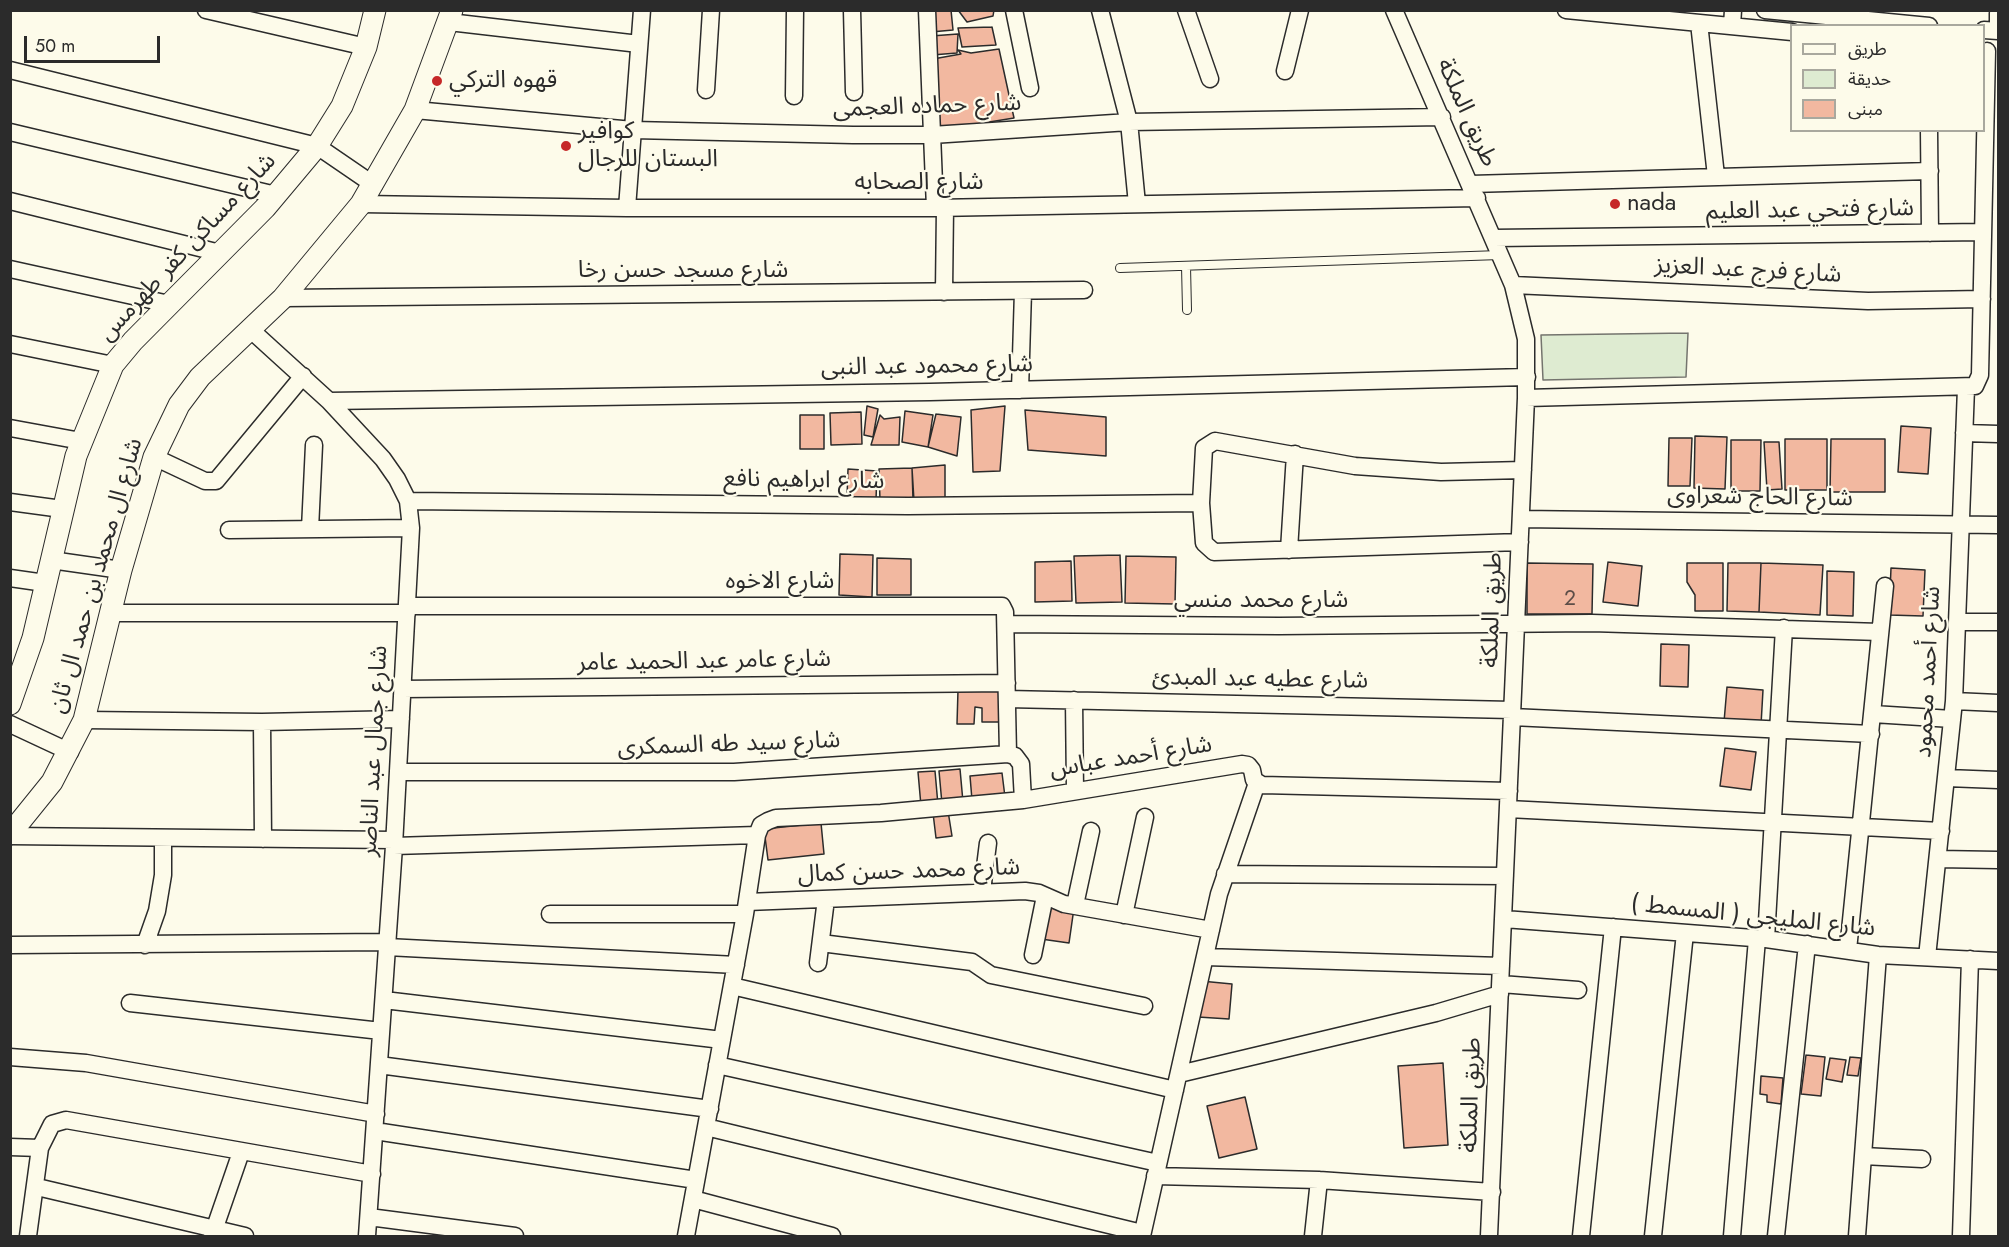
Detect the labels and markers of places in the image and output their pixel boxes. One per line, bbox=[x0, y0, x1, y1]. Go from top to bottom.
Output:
place label: قهوه التركي bbox=[449, 67, 557, 95]
marker: قهوه التركي bbox=[430, 74, 444, 88]
place label: كوافير البستان للرجال bbox=[578, 118, 718, 174]
marker: كوافير البستان للرجال bbox=[559, 139, 573, 153]
place label: nada bbox=[1627, 190, 1676, 218]
marker: nada bbox=[1608, 197, 1622, 211]

